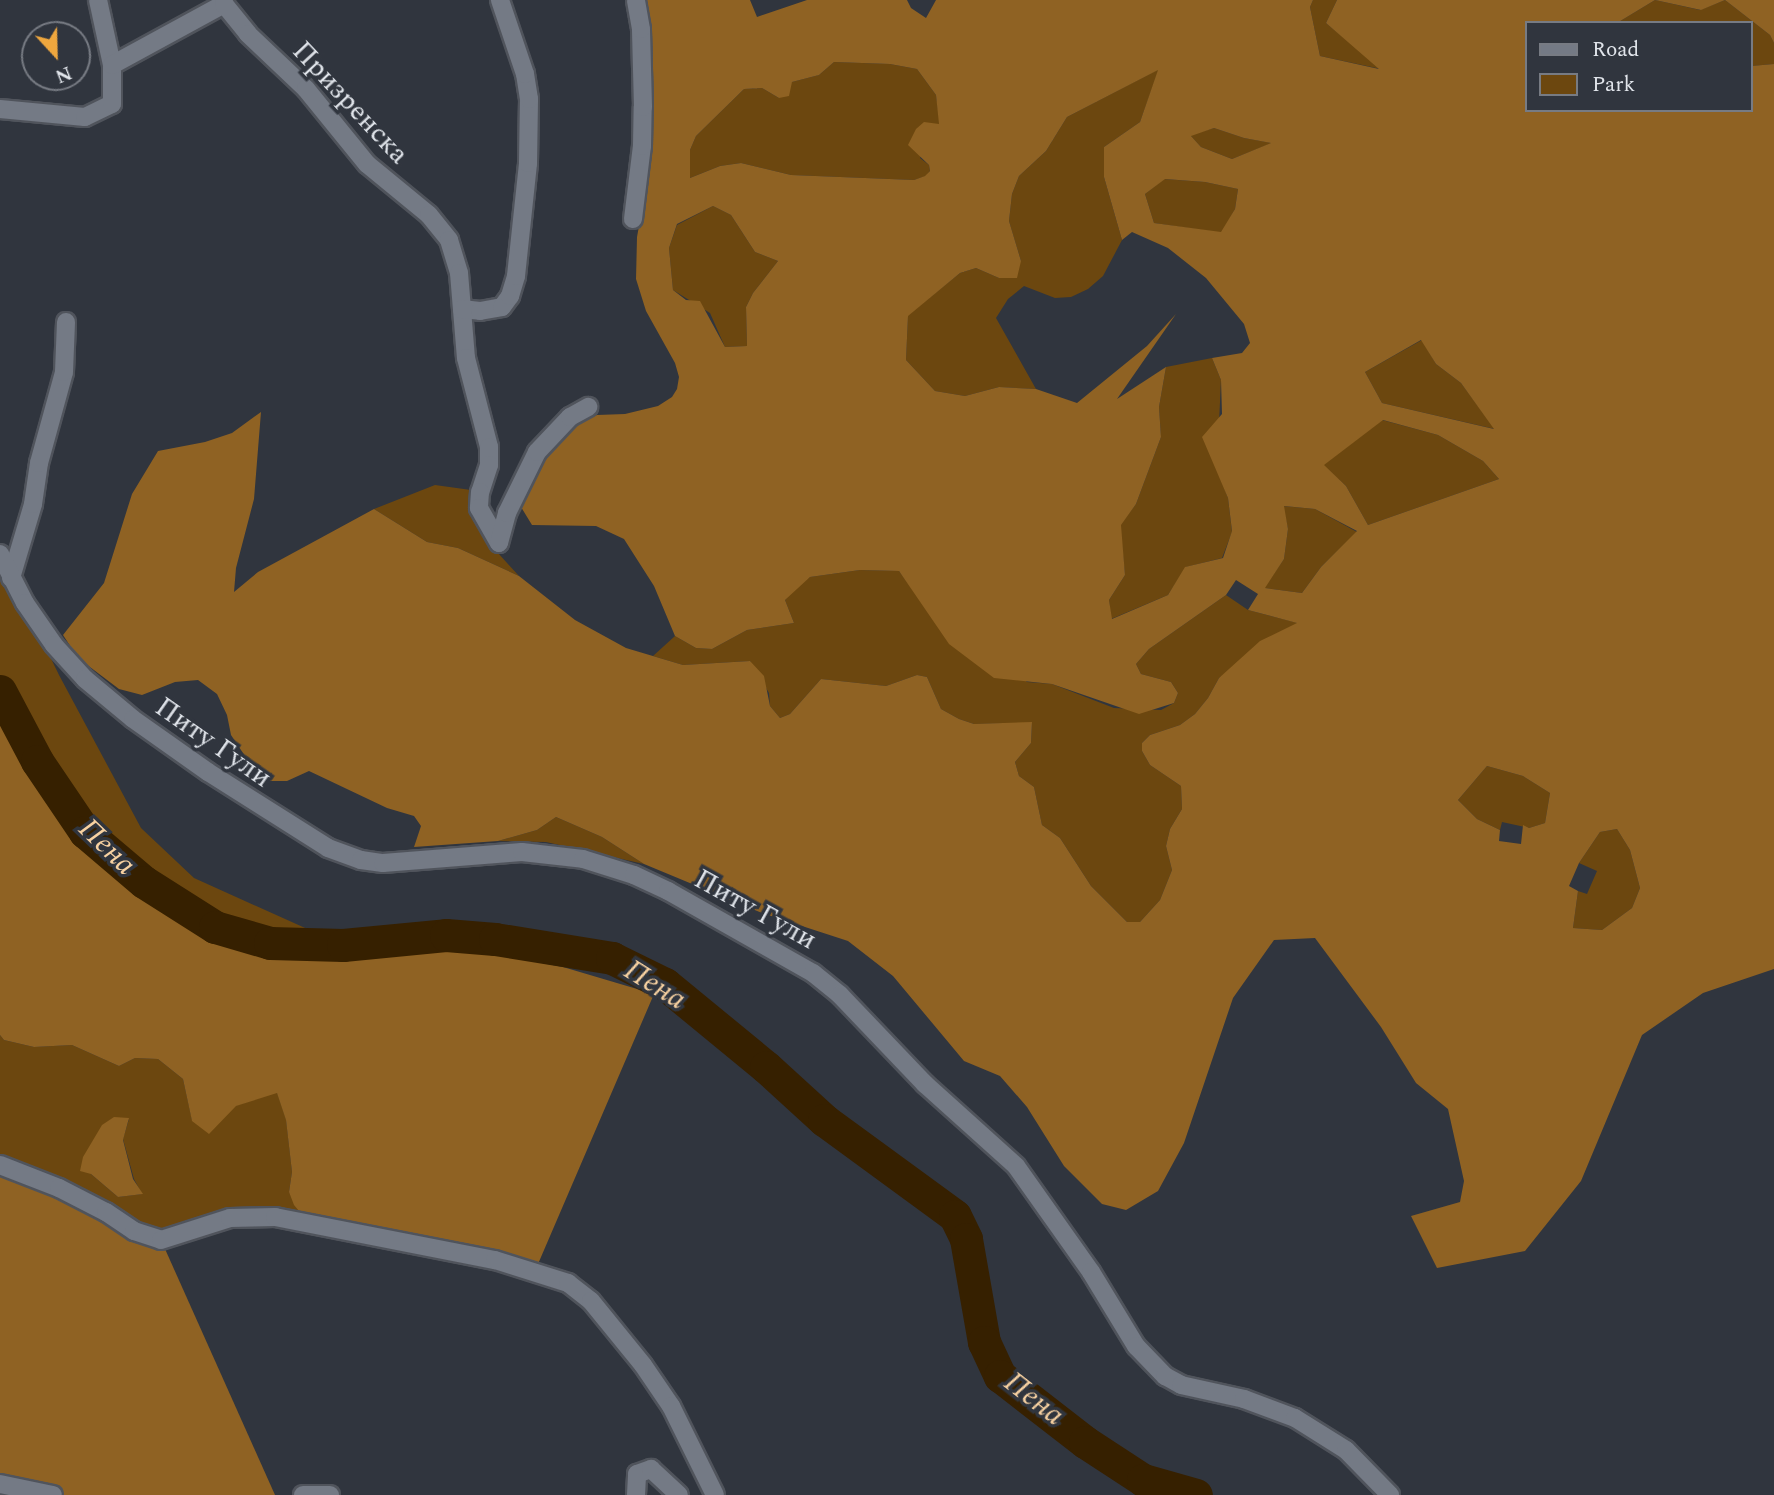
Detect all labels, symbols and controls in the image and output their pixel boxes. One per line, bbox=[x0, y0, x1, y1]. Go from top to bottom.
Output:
north arrow bbox=[21, 21, 91, 91]
legend bbox=[1526, 21, 1753, 112]
text: Road bbox=[1592, 34, 1639, 66]
street label: Призренска bbox=[285, 35, 415, 171]
text: N bbox=[51, 58, 76, 90]
text: Park bbox=[1592, 69, 1635, 101]
street label: Питу Гули bbox=[148, 691, 278, 795]
water label: Пена bbox=[71, 811, 143, 883]
street label: Питу Гули bbox=[688, 863, 822, 957]
water label: Пена bbox=[617, 952, 693, 1018]
water label: Пена bbox=[997, 1364, 1071, 1434]

